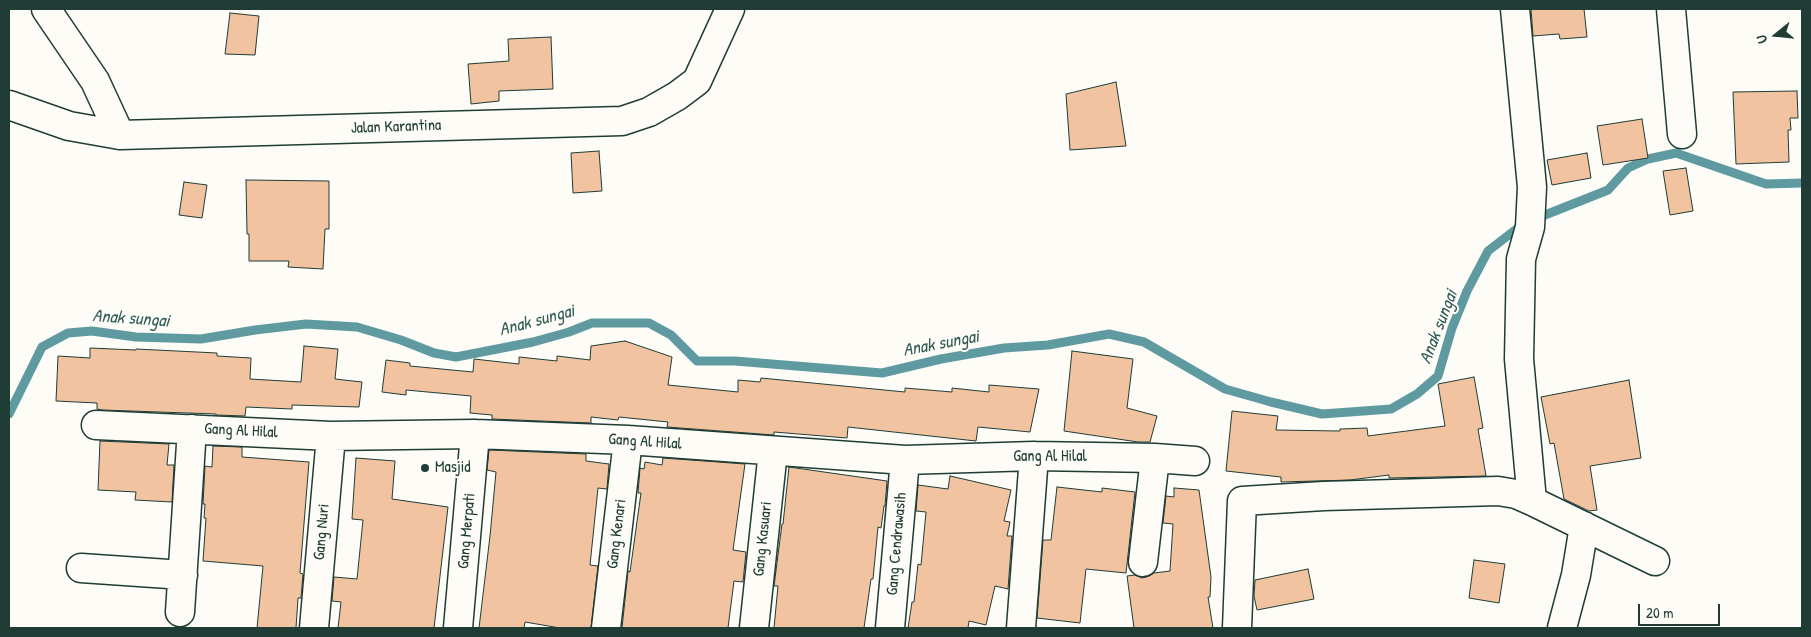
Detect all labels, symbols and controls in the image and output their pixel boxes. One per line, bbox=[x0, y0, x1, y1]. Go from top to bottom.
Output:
north arrow bbox=[1751, 10, 1801, 60]
text: U bbox=[1751, 33, 1771, 46]
street label: Jalan Karantina bbox=[350, 116, 442, 138]
water label: Anak sungai bbox=[1415, 287, 1463, 367]
water label: Anak sungai bbox=[497, 301, 577, 341]
water label: Anak sungai bbox=[92, 306, 170, 332]
water label: Anak sungai bbox=[901, 326, 981, 362]
street label: Gang Al Hilal bbox=[204, 419, 278, 443]
street label: Gang Al Hilal bbox=[608, 430, 682, 454]
street label: Gang Al Hilal bbox=[1013, 447, 1087, 467]
place label: Masjid bbox=[435, 458, 471, 478]
marker: Masjid bbox=[419, 462, 431, 474]
street label: Gang Merpati bbox=[454, 492, 480, 570]
street label: Gang Cendrawasih bbox=[883, 492, 911, 596]
street label: Gang Kenari bbox=[603, 498, 631, 570]
street label: Gang Kasuari bbox=[750, 501, 776, 577]
street label: Gang Nuri bbox=[310, 503, 334, 561]
scale bar bbox=[1641, 594, 1724, 626]
text: 20 m bbox=[1646, 602, 1673, 623]

